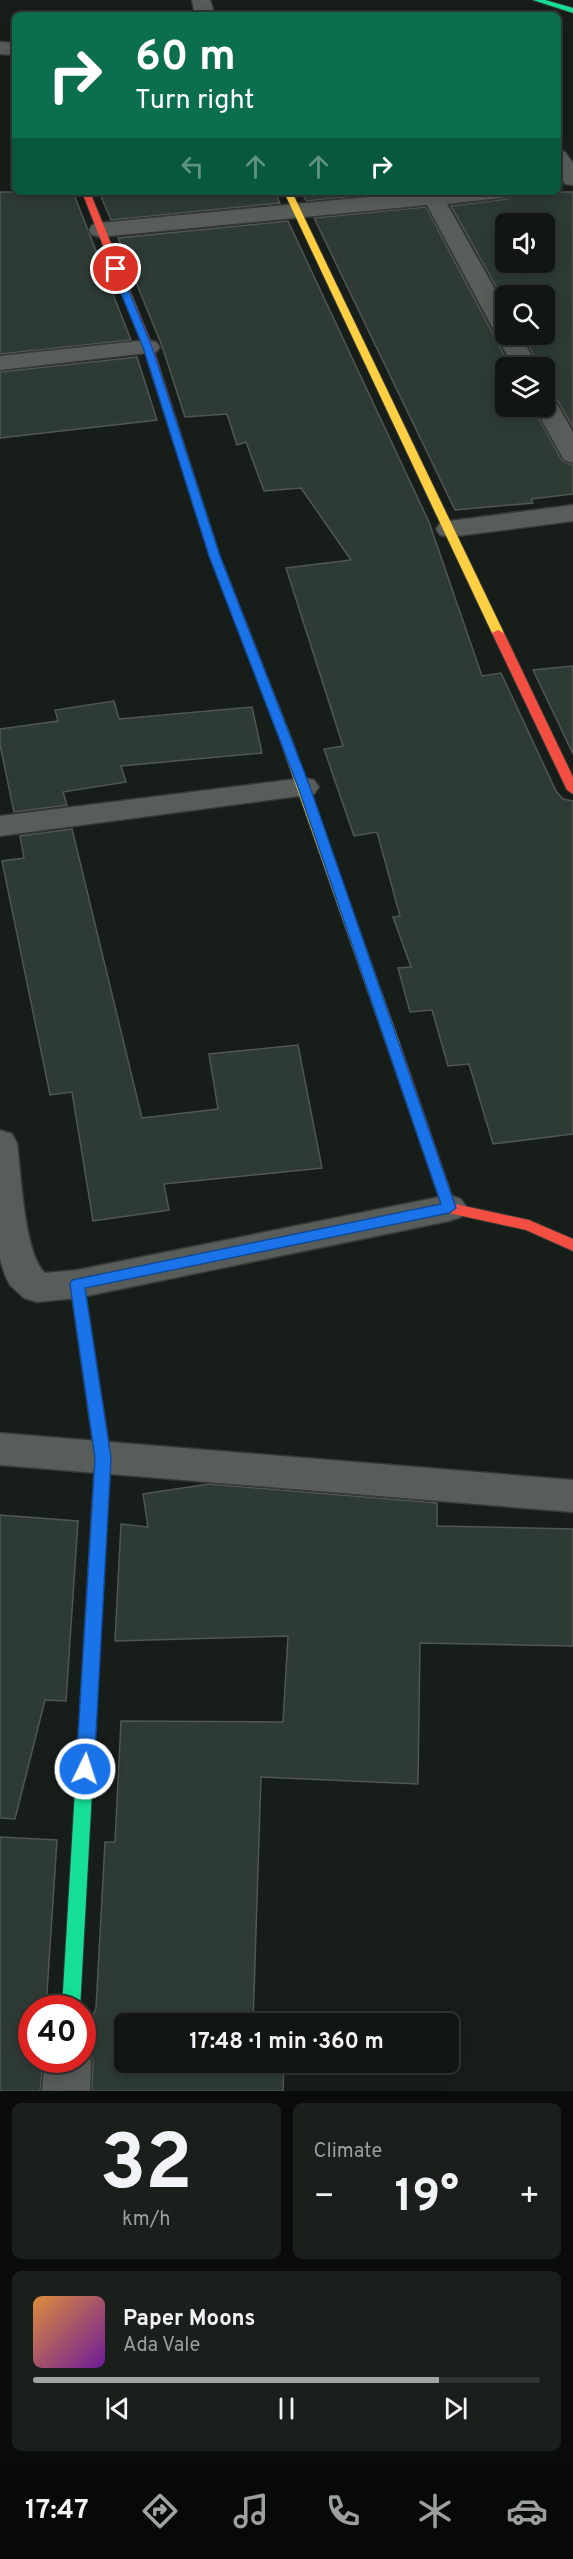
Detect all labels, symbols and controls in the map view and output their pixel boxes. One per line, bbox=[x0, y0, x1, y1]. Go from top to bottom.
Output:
text: 60 m bbox=[135, 32, 236, 85]
icon: right bbox=[36, 36, 114, 114]
text: Turn right bbox=[135, 84, 254, 118]
icon: left bbox=[176, 150, 209, 183]
icon: ahead bbox=[239, 150, 272, 183]
icon: ahead bbox=[302, 150, 335, 183]
icon: right bbox=[365, 150, 398, 183]
map controls bbox=[495, 213, 555, 417]
button: sound bbox=[495, 213, 555, 273]
pin bbox=[90, 243, 141, 294]
icon: arrive bbox=[99, 252, 132, 285]
button: search bbox=[495, 285, 555, 345]
button: layers bbox=[495, 357, 555, 417]
position arrow bbox=[53, 1737, 117, 1801]
speed limit sign: 40 bbox=[18, 1995, 96, 2073]
text: 17:48 · 1 min · 360 m bbox=[189, 2029, 384, 2056]
text: 32 bbox=[100, 2118, 193, 2217]
text: Climate bbox=[314, 2139, 382, 2165]
text: 19° bbox=[395, 2170, 459, 2227]
text: − bbox=[314, 2177, 335, 2219]
text: + bbox=[519, 2177, 540, 2219]
text: km/h bbox=[122, 2207, 171, 2233]
text: Paper Moons bbox=[123, 2306, 255, 2333]
text: Ada Vale bbox=[123, 2333, 200, 2359]
icon: previous bbox=[101, 2392, 134, 2425]
icon: pause bbox=[270, 2392, 303, 2425]
icon: next bbox=[439, 2392, 472, 2425]
icon: directions bbox=[139, 2490, 181, 2532]
icon: music bbox=[230, 2490, 272, 2532]
icon: phone bbox=[322, 2490, 364, 2532]
icon: climate bbox=[414, 2490, 456, 2532]
icon: car bbox=[506, 2490, 548, 2532]
text: 17:47 bbox=[25, 2494, 89, 2528]

